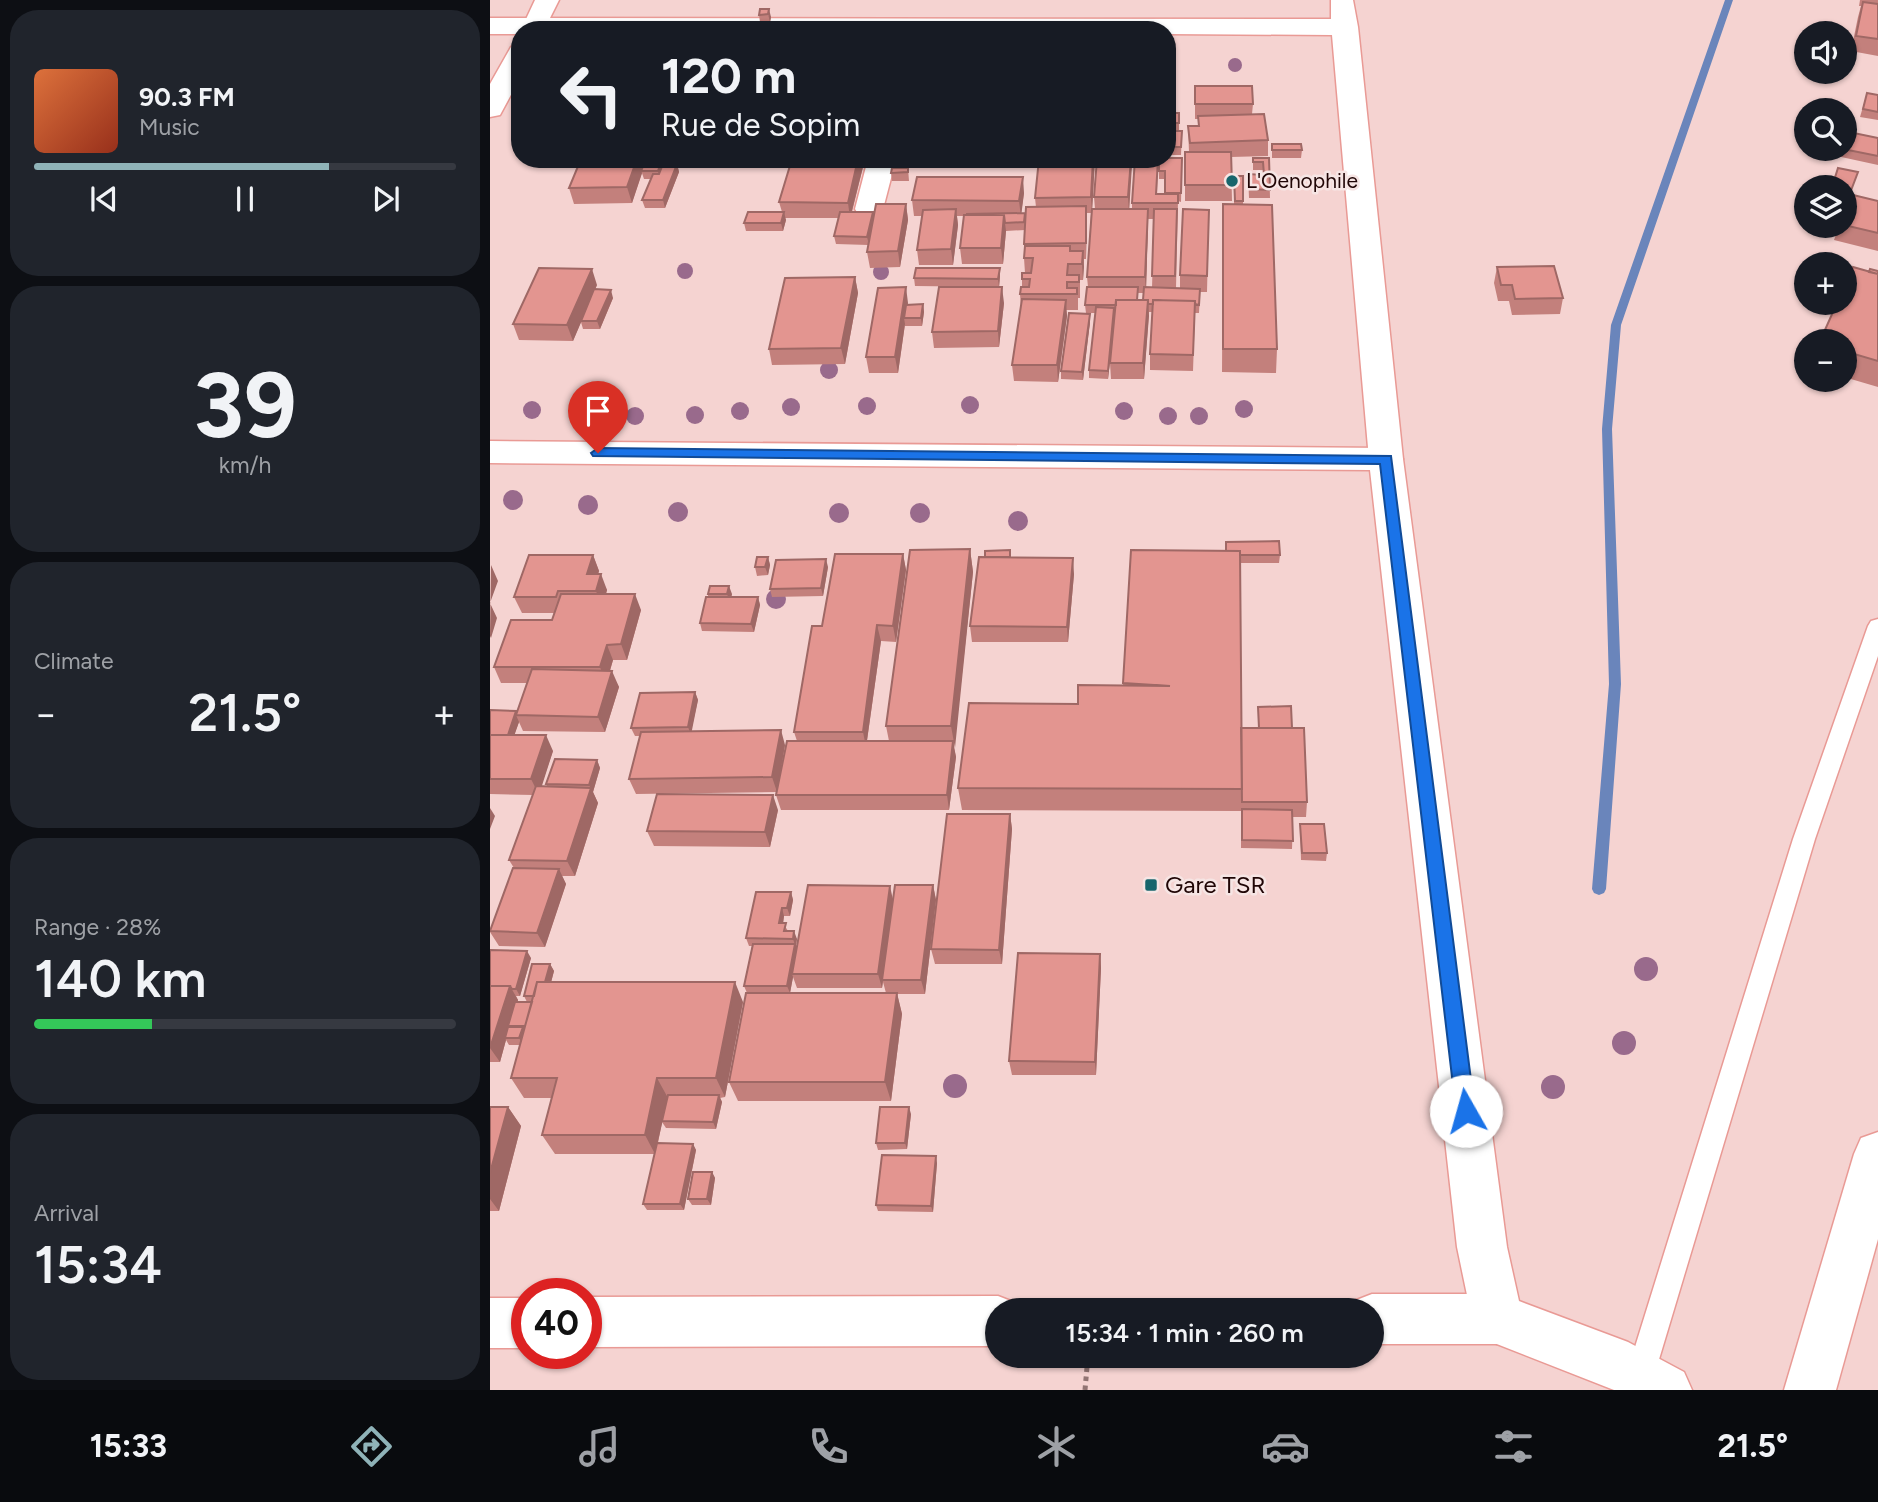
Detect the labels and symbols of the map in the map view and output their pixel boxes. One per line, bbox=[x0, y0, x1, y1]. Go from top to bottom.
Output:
place label: L'Oenophile bbox=[1246, 168, 1358, 193]
marker: L'Oenophile bbox=[1224, 173, 1240, 189]
pin bbox=[568, 381, 628, 453]
place label: Gare TSR bbox=[1165, 870, 1266, 899]
marker: Gare TSR bbox=[1143, 877, 1159, 893]
position arrow bbox=[1429, 1074, 1503, 1148]
speed limit sign: 40 bbox=[511, 1278, 602, 1369]

